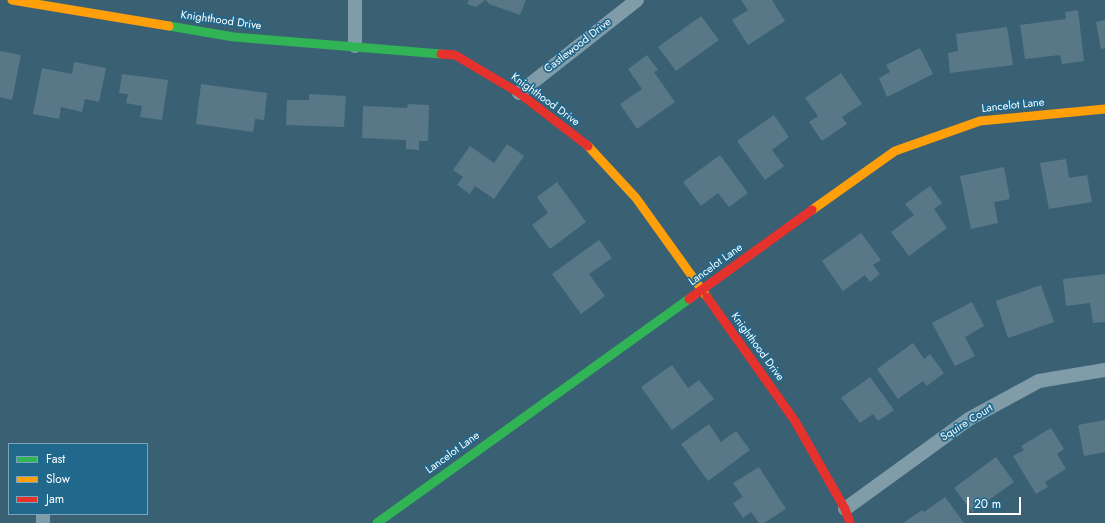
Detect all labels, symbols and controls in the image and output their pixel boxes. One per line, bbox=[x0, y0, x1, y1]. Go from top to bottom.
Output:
street label: Knighthood Drive bbox=[180, 9, 262, 33]
street label: Castlewood Drive bbox=[542, 16, 614, 76]
street label: Knighthood Drive bbox=[508, 71, 582, 129]
street label: Lancelot Lane bbox=[981, 96, 1045, 116]
street label: Lancelot Lane bbox=[687, 241, 745, 289]
street label: Knighthood Drive bbox=[728, 310, 786, 384]
street label: Squire Court bbox=[938, 402, 996, 444]
street label: Lancelot Lane bbox=[424, 429, 482, 477]
legend bbox=[8, 443, 148, 515]
text: Fast bbox=[46, 450, 65, 468]
text: Slow bbox=[46, 470, 70, 488]
scale bar bbox=[969, 489, 1023, 515]
text: Jam bbox=[46, 490, 64, 508]
text: 20 m bbox=[974, 495, 1001, 513]

